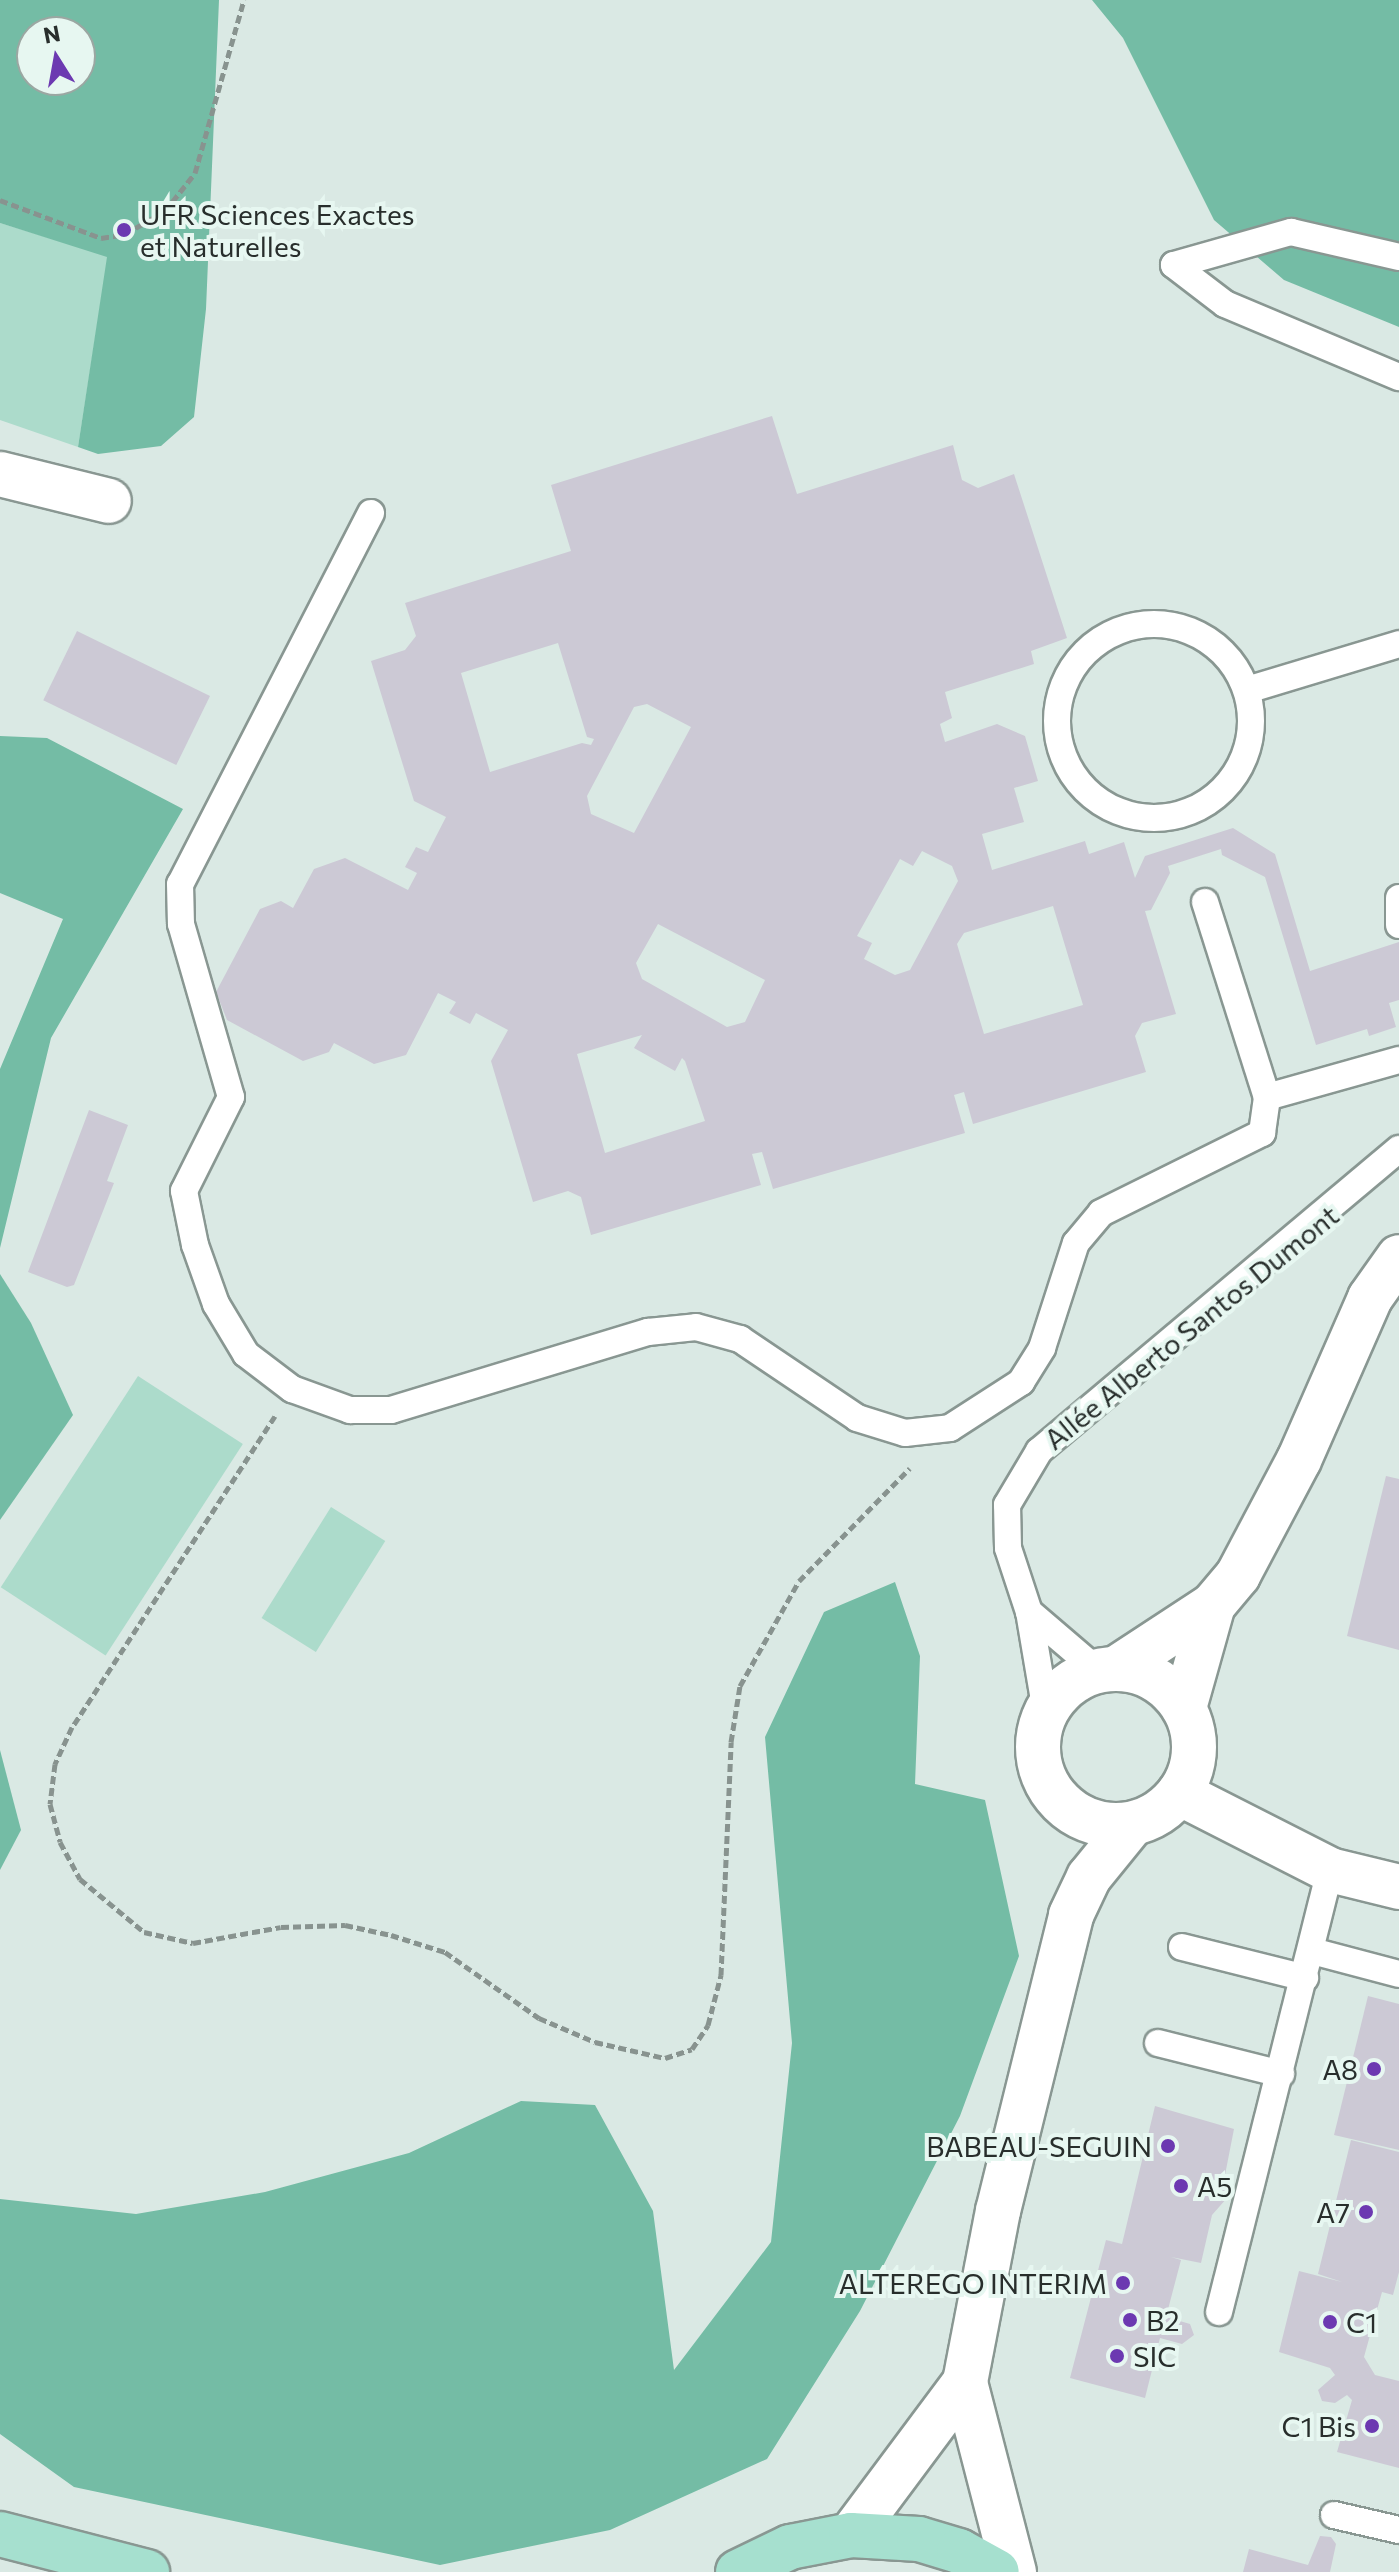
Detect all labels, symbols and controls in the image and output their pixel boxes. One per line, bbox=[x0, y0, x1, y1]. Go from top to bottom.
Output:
north arrow bbox=[16, 16, 96, 96]
text: N bbox=[41, 19, 62, 49]
place label: UFR Sciences Exactes et Naturelles bbox=[140, 197, 414, 263]
marker: UFR Sciences Exactes et Naturelles bbox=[115, 221, 133, 239]
street label: Allée Alberto Santos Dumont bbox=[1037, 1198, 1345, 1456]
place label: A8 bbox=[1322, 2052, 1358, 2086]
marker: A8 bbox=[1365, 2060, 1383, 2078]
place label: BABEAU-SEGUIN bbox=[926, 2129, 1152, 2163]
marker: BABEAU-SEGUIN bbox=[1159, 2137, 1177, 2155]
place label: A5 bbox=[1197, 2169, 1232, 2203]
marker: A5 bbox=[1172, 2177, 1190, 2195]
place label: A7 bbox=[1316, 2195, 1350, 2229]
marker: A7 bbox=[1357, 2203, 1375, 2221]
place label: ALTEREGO INTERIM bbox=[839, 2266, 1107, 2300]
marker: ALTEREGO INTERIM bbox=[1114, 2274, 1132, 2292]
place label: B2 bbox=[1146, 2303, 1180, 2337]
place label: C1 bbox=[1346, 2305, 1377, 2339]
marker: B2 bbox=[1121, 2311, 1139, 2329]
marker: C1 bbox=[1321, 2313, 1339, 2331]
place label: SIC bbox=[1133, 2339, 1176, 2373]
marker: SIC bbox=[1108, 2347, 1126, 2365]
place label: C1 Bis bbox=[1281, 2409, 1356, 2443]
marker: C1 Bis bbox=[1363, 2417, 1381, 2435]

